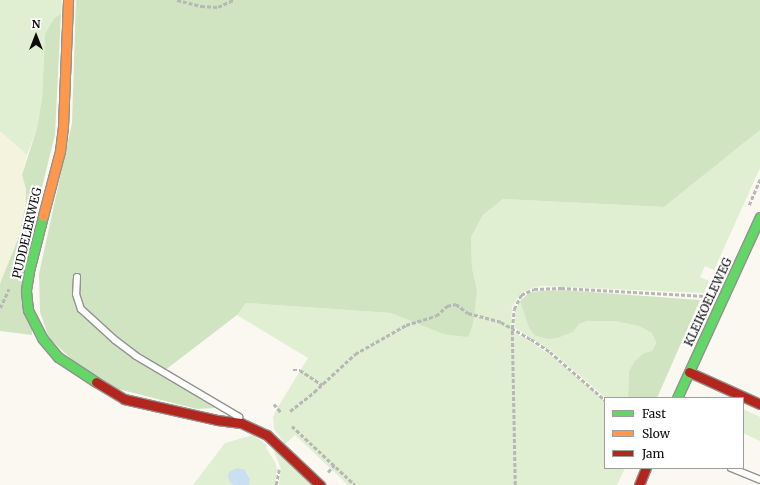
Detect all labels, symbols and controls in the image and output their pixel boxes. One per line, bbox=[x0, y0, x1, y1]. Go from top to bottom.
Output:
north arrow bbox=[16, 16, 56, 56]
text: N bbox=[32, 17, 40, 31]
street label: PUDDELERWEG bbox=[9, 186, 45, 280]
street label: KLEIKOELEWEG bbox=[681, 255, 735, 349]
legend bbox=[604, 397, 744, 469]
text: Fast bbox=[642, 406, 666, 421]
text: Slow bbox=[642, 426, 670, 441]
text: Jam bbox=[642, 446, 664, 461]

